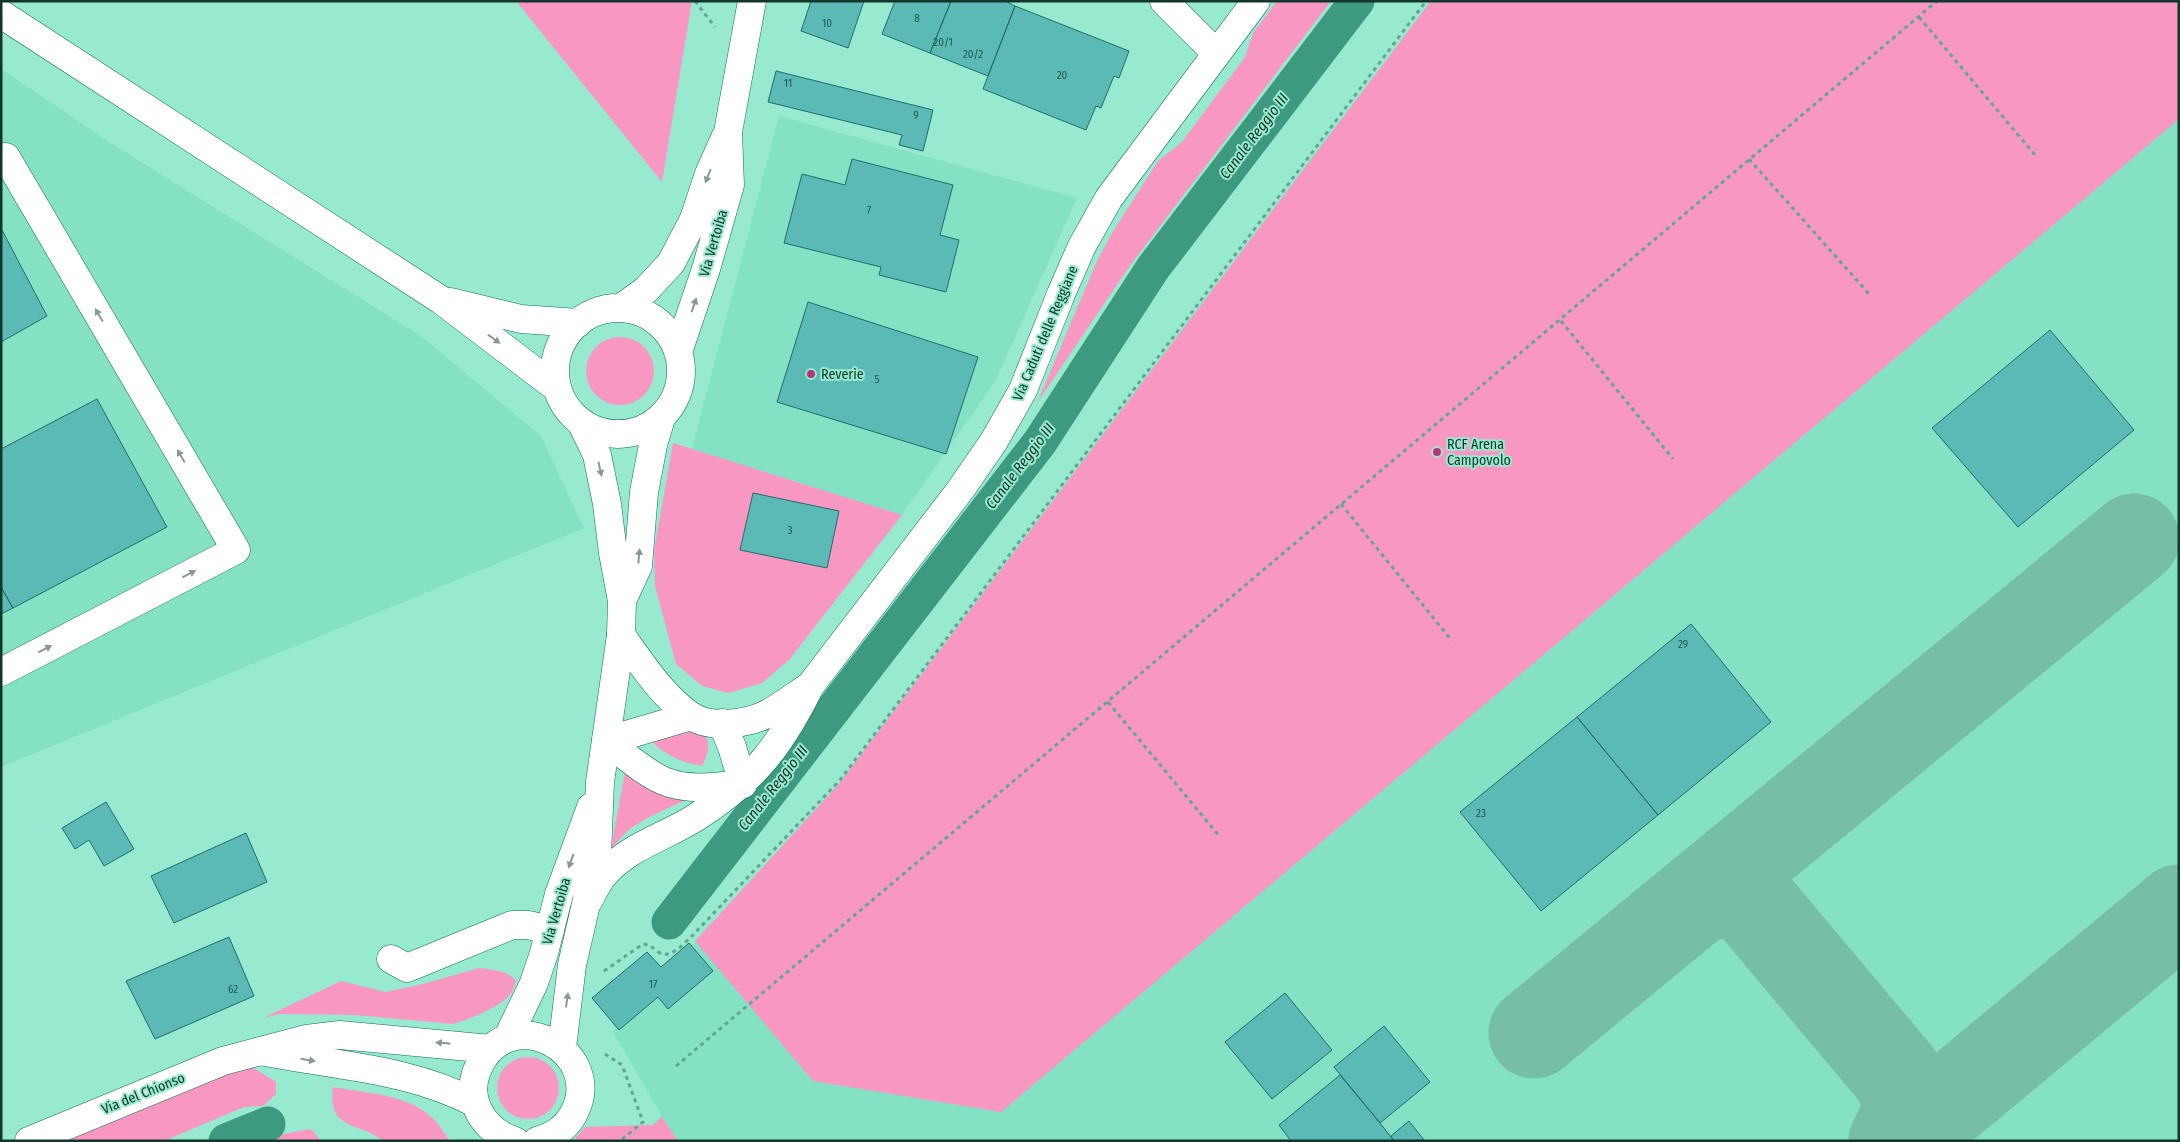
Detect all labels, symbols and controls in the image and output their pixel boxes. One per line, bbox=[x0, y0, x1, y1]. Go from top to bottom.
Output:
house number: 8 bbox=[914, 12, 920, 25]
house number: 10 bbox=[822, 17, 832, 30]
house number: 20/1 bbox=[933, 36, 953, 49]
house number: 20/2 bbox=[963, 48, 983, 61]
house number: 20 bbox=[1057, 69, 1068, 82]
house number: 11 bbox=[784, 77, 792, 90]
water label: Canale Reggio III bbox=[1216, 90, 1292, 182]
house number: 9 bbox=[913, 109, 919, 122]
one-way arrow bbox=[704, 169, 711, 184]
house number: 7 bbox=[867, 204, 872, 217]
street label: Via Vertoiba bbox=[696, 208, 731, 279]
street label: Via Caduti delle Reggiane bbox=[1009, 263, 1082, 403]
one-way arrow bbox=[691, 298, 698, 313]
one-way arrow bbox=[95, 308, 103, 323]
one-way arrow bbox=[488, 334, 501, 344]
place label: Reverie bbox=[821, 366, 864, 383]
marker: Reverie bbox=[805, 368, 817, 380]
house number: 5 bbox=[874, 373, 880, 386]
water label: Canale Reggio III bbox=[982, 420, 1058, 512]
place label: RCF Arena Campovolo bbox=[1447, 436, 1511, 469]
marker: RCF Arena Campovolo bbox=[1431, 446, 1443, 458]
one-way arrow bbox=[177, 449, 186, 462]
one-way arrow bbox=[596, 461, 604, 476]
house number: 3 bbox=[788, 524, 793, 537]
one-way arrow bbox=[635, 547, 643, 563]
one-way arrow bbox=[181, 570, 196, 578]
house number: 29 bbox=[1678, 638, 1688, 651]
one-way arrow bbox=[37, 645, 52, 653]
water label: Canale Reggio III bbox=[734, 742, 812, 834]
house number: 23 bbox=[1476, 807, 1486, 820]
one-way arrow bbox=[567, 854, 575, 869]
street label: Via Vertoiba bbox=[539, 876, 574, 947]
house number: 17 bbox=[649, 978, 658, 991]
house number: 62 bbox=[228, 983, 238, 996]
one-way arrow bbox=[564, 991, 572, 1007]
one-way arrow bbox=[435, 1039, 451, 1047]
one-way arrow bbox=[300, 1057, 316, 1065]
street label: Via del Chionso bbox=[99, 1069, 187, 1118]

